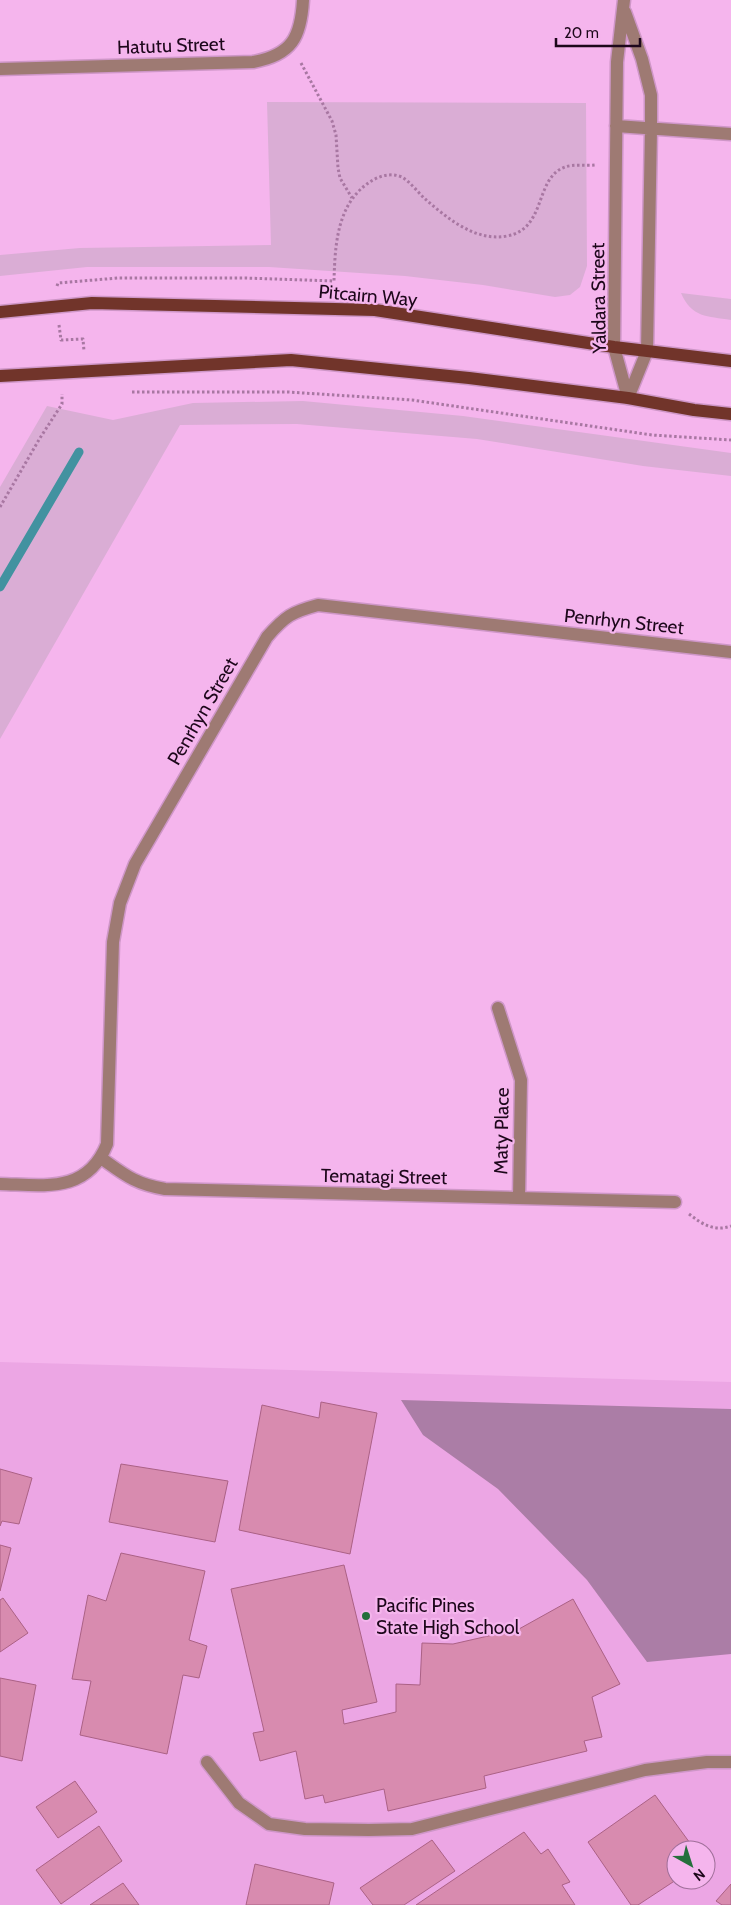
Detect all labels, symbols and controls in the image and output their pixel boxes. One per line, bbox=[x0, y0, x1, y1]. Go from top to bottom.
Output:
scale bar bbox=[556, 15, 640, 47]
text: 20 m bbox=[564, 24, 599, 42]
street label: Hatutu Street bbox=[117, 32, 226, 59]
street label: Yaldara Street bbox=[586, 242, 611, 355]
street label: Pitcairn Way bbox=[317, 280, 419, 311]
street label: Penrhyn Street bbox=[563, 604, 686, 639]
street label: Penrhyn Street bbox=[162, 653, 243, 769]
street label: Maty Place bbox=[489, 1087, 514, 1175]
street label: Tematagi Street bbox=[321, 1164, 448, 1189]
place label: Pacific Pines State High School bbox=[376, 1594, 520, 1639]
marker: Pacific Pines State High School bbox=[360, 1610, 372, 1622]
north arrow bbox=[666, 1840, 716, 1890]
text: N bbox=[690, 1865, 709, 1885]

